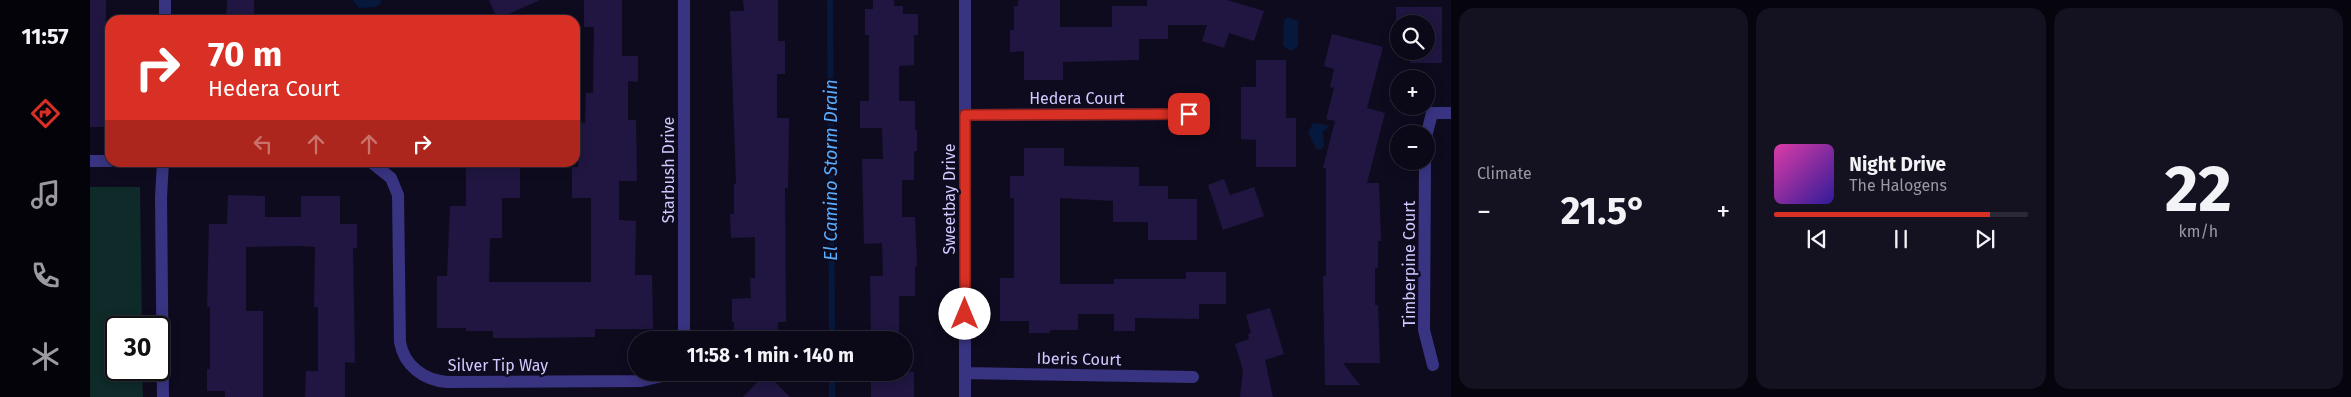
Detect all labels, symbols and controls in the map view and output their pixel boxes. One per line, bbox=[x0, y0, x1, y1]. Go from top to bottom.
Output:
map controls bbox=[1390, 15, 1435, 170]
button: search bbox=[1390, 15, 1435, 60]
text: 11:57 bbox=[22, 23, 68, 50]
text: 70 m bbox=[208, 33, 282, 75]
icon: right bbox=[125, 35, 190, 100]
button: + bbox=[1390, 70, 1435, 115]
text: Hedera Court bbox=[208, 75, 340, 102]
water label: El Camino Storm Drain bbox=[820, 79, 842, 261]
street label: Hedera Court bbox=[1029, 89, 1125, 108]
pin bbox=[1168, 93, 1210, 135]
icon: directions bbox=[28, 96, 63, 131]
icon: arrive bbox=[1175, 100, 1203, 128]
street label: Starbush Drive bbox=[659, 117, 678, 223]
button: − bbox=[1390, 125, 1435, 170]
icon: left bbox=[249, 130, 277, 158]
icon: ahead bbox=[302, 130, 330, 158]
icon: ahead bbox=[355, 130, 383, 158]
icon: right bbox=[408, 130, 436, 158]
street label: Sweetbay Drive bbox=[940, 144, 959, 254]
text: 22 bbox=[2165, 150, 2232, 228]
text: Night Drive bbox=[1849, 153, 1946, 176]
text: Climate bbox=[1477, 164, 1532, 183]
text: The Halogens bbox=[1849, 176, 1947, 195]
icon: music bbox=[28, 177, 63, 212]
text: 21.5° bbox=[1561, 188, 1647, 234]
text: − bbox=[1477, 195, 1491, 228]
text: + bbox=[1716, 195, 1730, 228]
street label: Timberpine Court bbox=[1400, 201, 1419, 327]
text: km/h bbox=[2179, 222, 2218, 241]
icon: previous bbox=[1803, 225, 1831, 253]
icon: pause bbox=[1887, 225, 1915, 253]
icon: next bbox=[1971, 225, 1999, 253]
icon: phone bbox=[28, 258, 63, 293]
position arrow bbox=[938, 287, 990, 339]
speed limit sign: 30 bbox=[105, 316, 170, 381]
icon: climate bbox=[28, 339, 63, 374]
text: 11:58 · 1 min · 140 m bbox=[687, 344, 854, 367]
street label: Iberis Court bbox=[1037, 349, 1122, 369]
street label: Silver Tip Way bbox=[448, 356, 548, 375]

